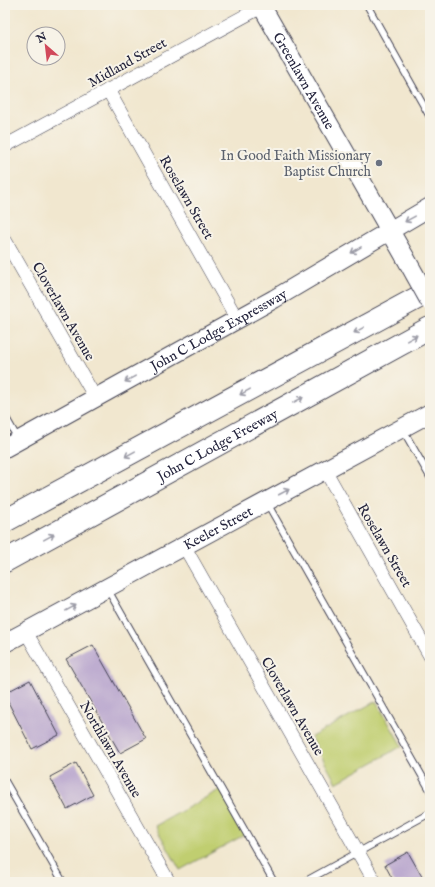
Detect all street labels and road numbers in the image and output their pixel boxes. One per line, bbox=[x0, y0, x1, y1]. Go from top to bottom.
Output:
street label: Greenlawn Avenue bbox=[268, 29, 338, 133]
street label: Midland Street bbox=[85, 34, 170, 92]
street label: Roselawn Street bbox=[155, 152, 217, 243]
street label: Cloverlawn Avenue bbox=[28, 259, 99, 365]
street label: John C Lodge Expressway bbox=[146, 285, 291, 377]
street label: John C Lodge Freeway bbox=[152, 405, 281, 487]
street label: Roselawn Street bbox=[353, 500, 415, 591]
street label: Keeler Street bbox=[180, 503, 256, 555]
street label: Cloverlawn Avenue bbox=[257, 654, 328, 760]
street label: Northlawn Avenue bbox=[75, 698, 145, 802]

